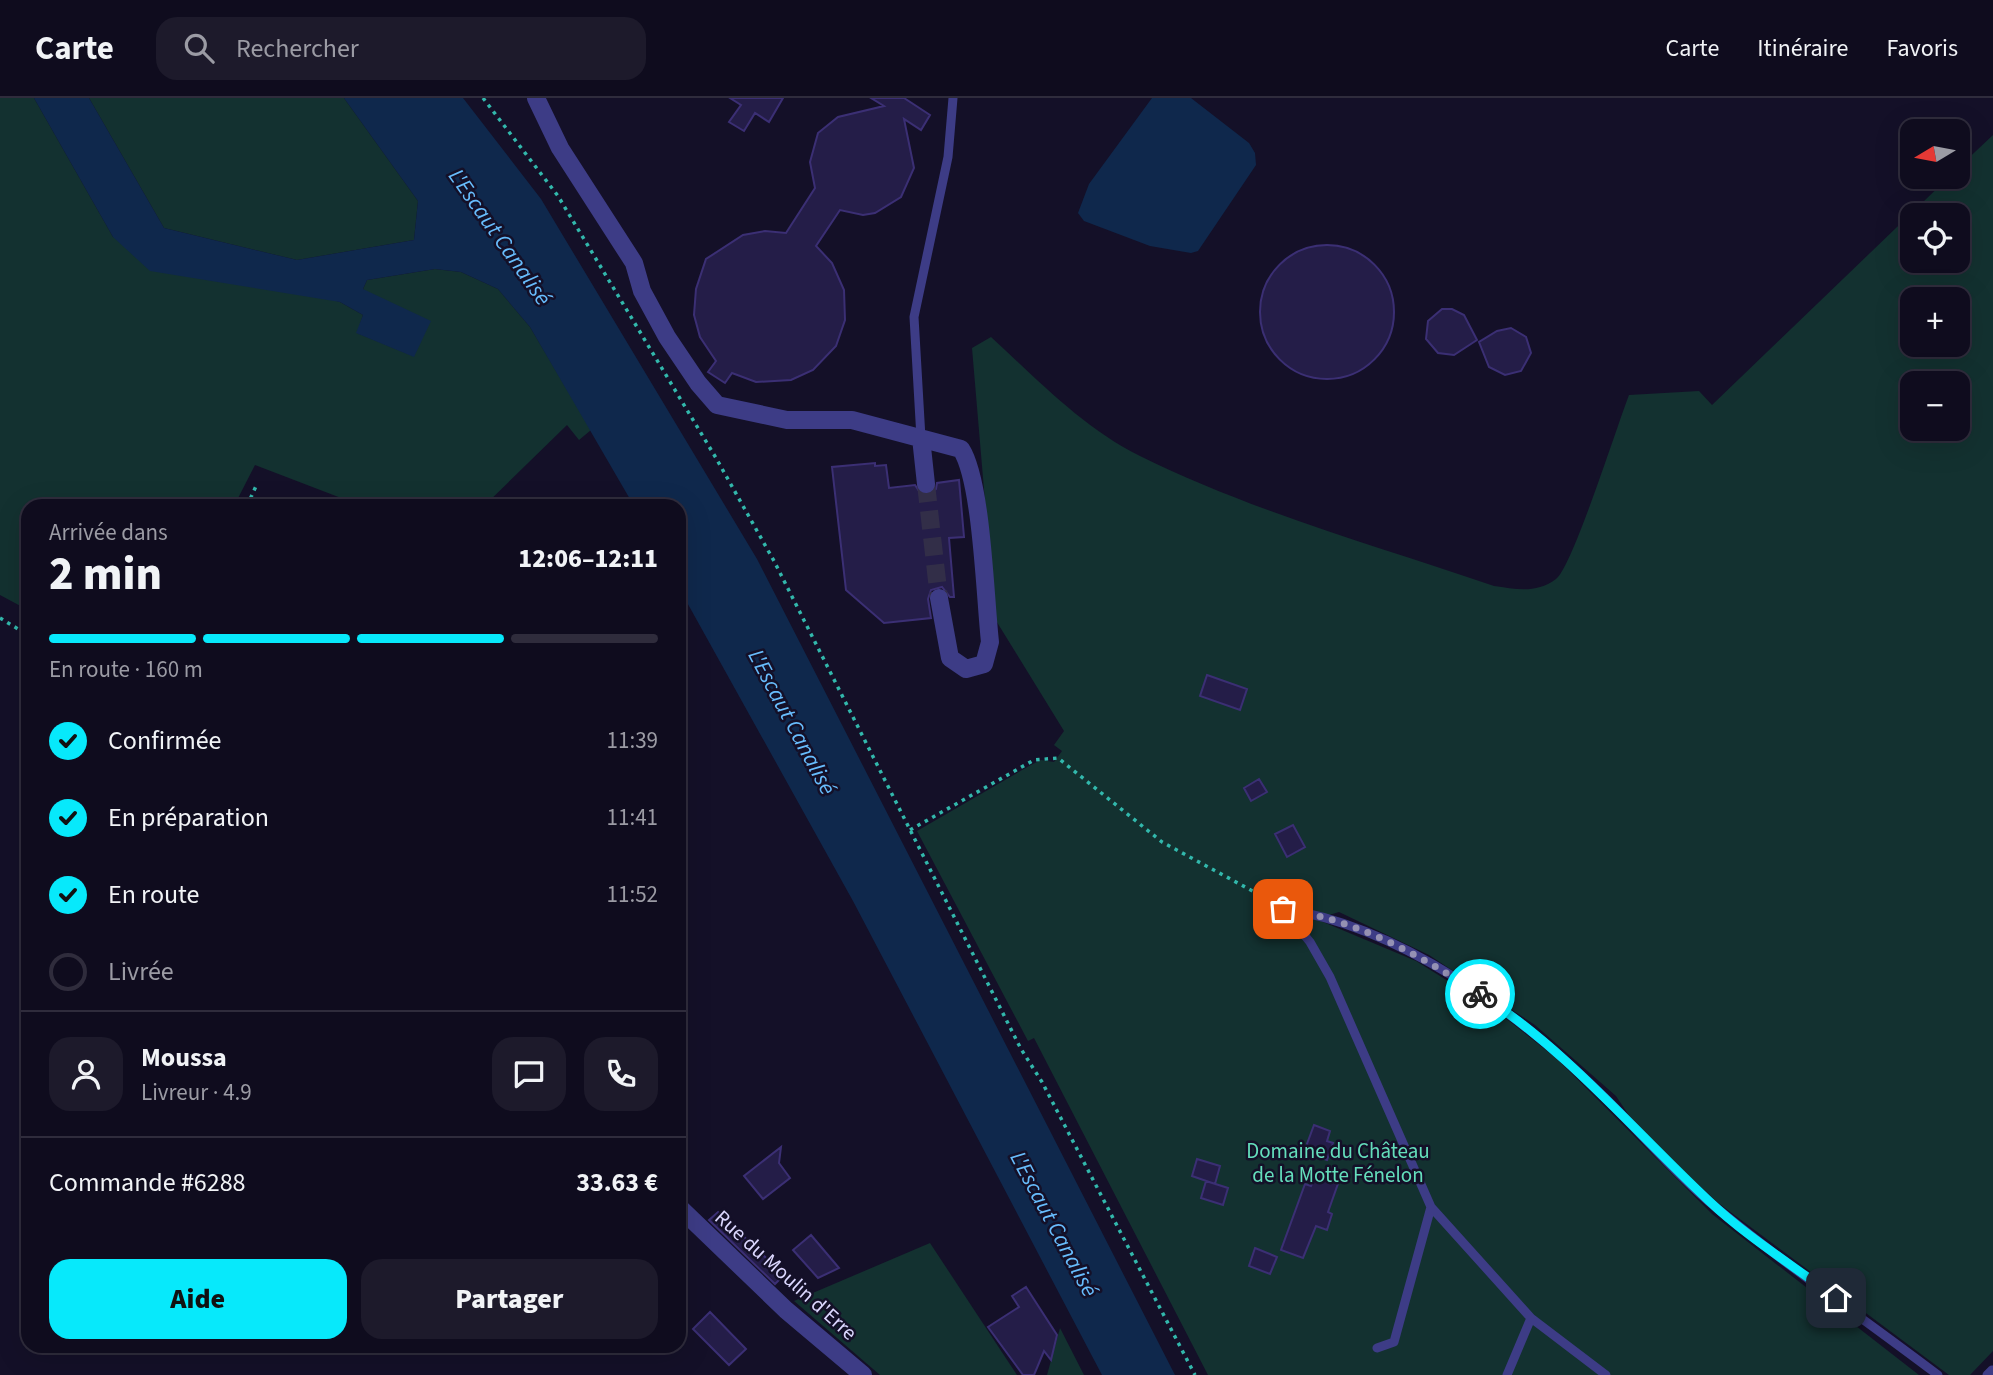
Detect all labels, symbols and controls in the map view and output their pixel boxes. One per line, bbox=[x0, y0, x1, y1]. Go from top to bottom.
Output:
search box bbox=[156, 17, 646, 80]
text: Carte bbox=[35, 25, 114, 72]
icon: search bbox=[180, 29, 218, 67]
text: Rechercher bbox=[236, 30, 359, 67]
text: Carte bbox=[1665, 31, 1719, 66]
text: Itinéraire bbox=[1757, 31, 1848, 66]
text: Favoris bbox=[1886, 31, 1958, 66]
north arrow bbox=[1900, 119, 1970, 189]
map controls bbox=[1900, 119, 1970, 441]
water label: L'Escaut Canalisé bbox=[440, 162, 560, 313]
button: locate bbox=[1900, 203, 1970, 273]
button: + bbox=[1900, 287, 1970, 357]
button: − bbox=[1900, 371, 1970, 441]
text: Arrivée dans bbox=[49, 516, 168, 549]
text: 12:06–12:11 bbox=[518, 540, 658, 577]
text: 2 min bbox=[49, 542, 162, 607]
water label: L'Escaut Canalisé bbox=[740, 643, 845, 802]
text: En route · 160 m bbox=[49, 653, 203, 686]
icon: check bbox=[49, 722, 87, 760]
text: Confirmée bbox=[108, 722, 222, 759]
text: 11:39 bbox=[607, 724, 658, 757]
icon: check bbox=[49, 799, 87, 837]
text: En préparation bbox=[108, 799, 269, 836]
text: 11:41 bbox=[607, 801, 658, 834]
icon: check bbox=[49, 876, 87, 914]
text: En route bbox=[108, 876, 199, 913]
text: 11:52 bbox=[607, 878, 658, 911]
pin bbox=[1253, 879, 1313, 939]
icon: bag bbox=[1264, 890, 1302, 928]
text: Livrée bbox=[108, 953, 174, 990]
courier bbox=[1445, 959, 1515, 1029]
icon: bike bbox=[1461, 975, 1499, 1013]
button: person bbox=[49, 1037, 123, 1111]
button: chat bbox=[492, 1037, 566, 1111]
button: phone bbox=[584, 1037, 658, 1111]
text: Moussa bbox=[141, 1039, 227, 1076]
text: Livreur · 4.9 bbox=[141, 1076, 252, 1109]
park label: Domaine du Château de la Motte Fénelon bbox=[1246, 1136, 1430, 1190]
water label: L'Escaut Canalisé bbox=[1002, 1145, 1107, 1304]
text: Commande #6288 bbox=[49, 1164, 246, 1201]
text: 33.63 € bbox=[576, 1164, 658, 1201]
street label: Rue du Moulin d'Erre bbox=[708, 1203, 864, 1347]
button: Aide bbox=[49, 1259, 347, 1339]
button: Partager bbox=[361, 1259, 658, 1339]
pin bbox=[1806, 1268, 1866, 1328]
icon: home bbox=[1817, 1279, 1855, 1317]

